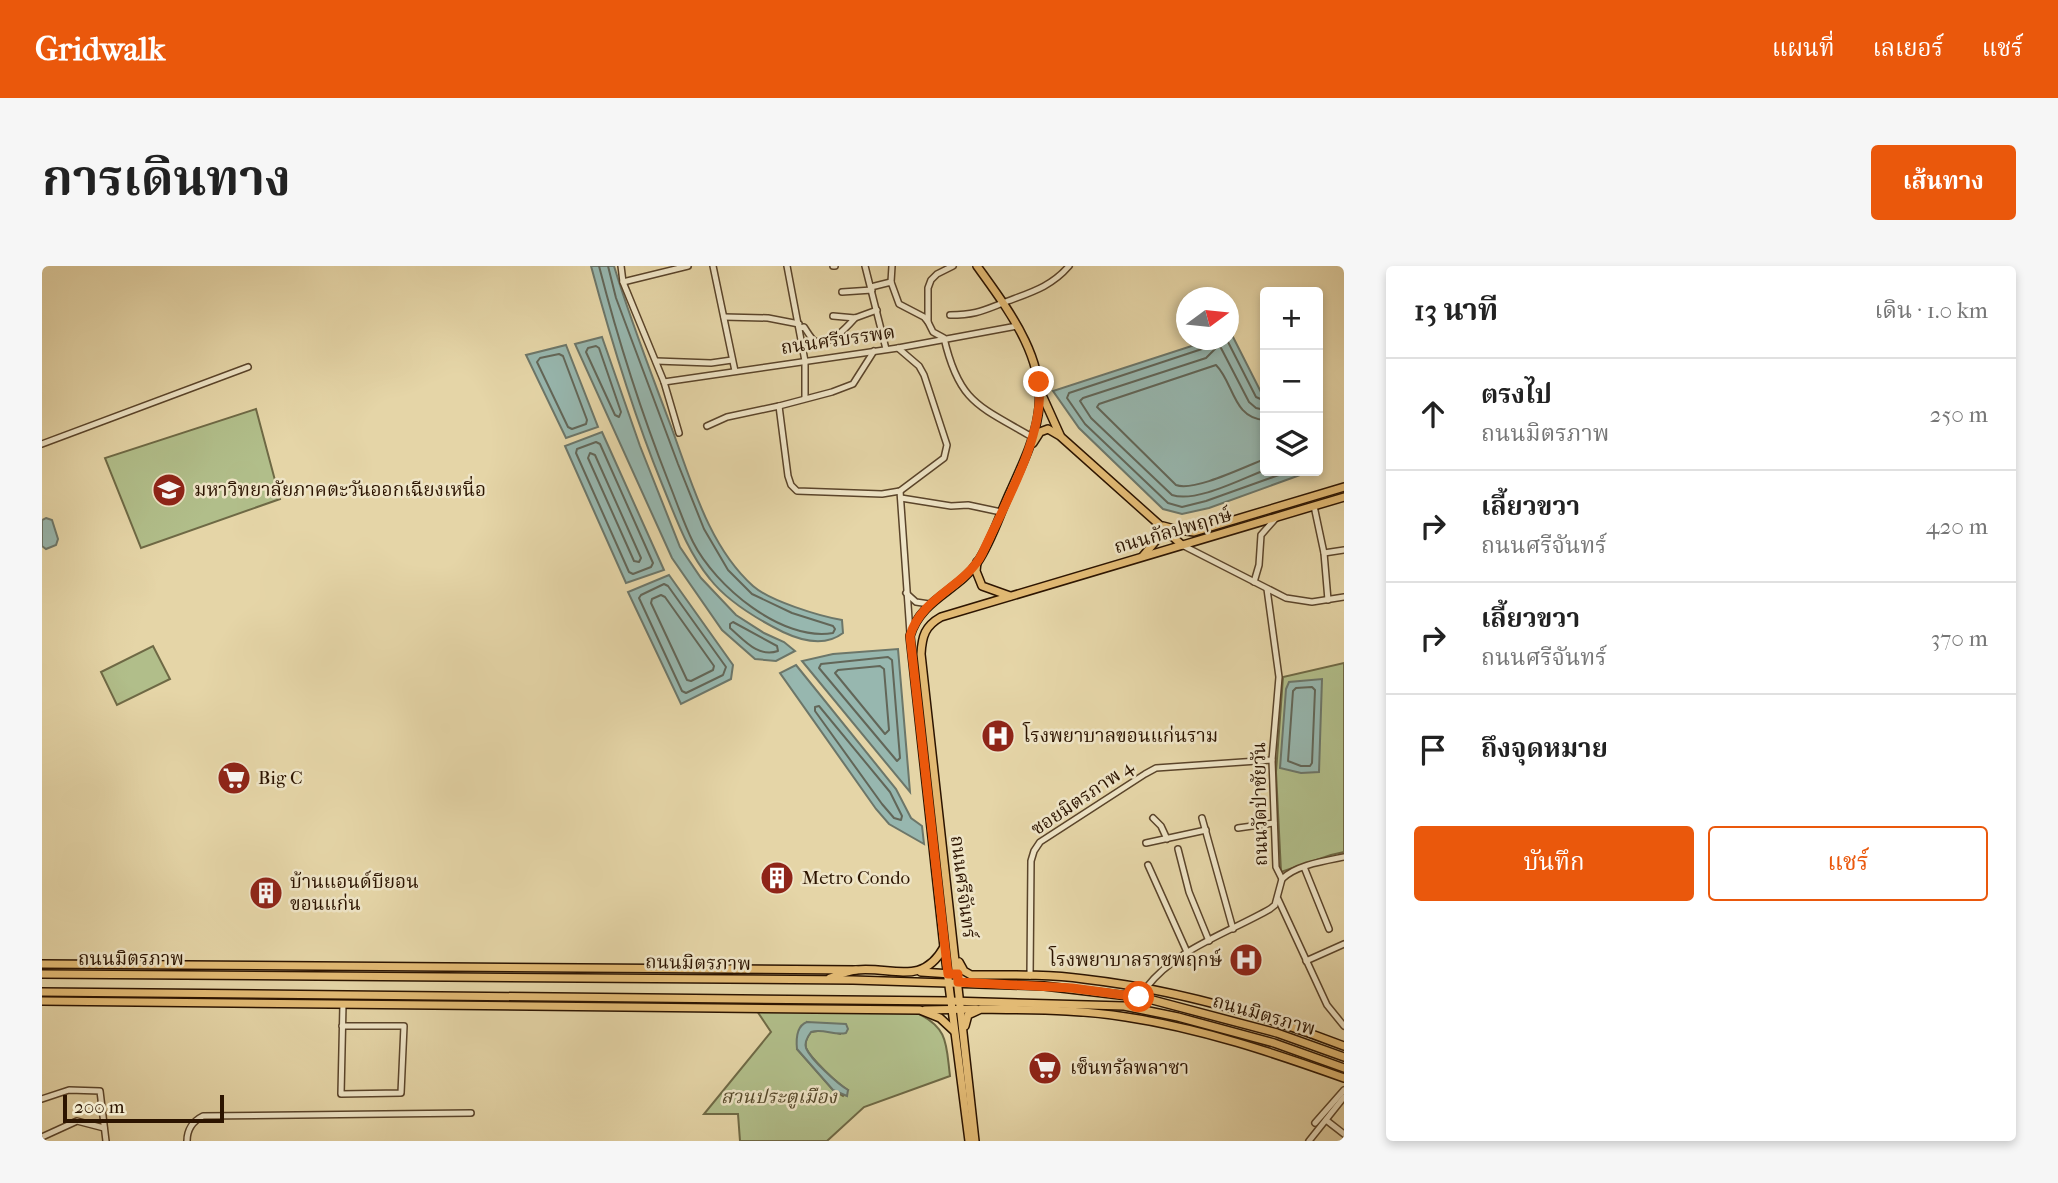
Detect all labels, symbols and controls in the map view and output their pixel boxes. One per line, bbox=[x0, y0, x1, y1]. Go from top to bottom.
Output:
text: Gridwalk bbox=[35, 30, 165, 69]
text: แผนที่ bbox=[1772, 34, 1835, 62]
text: เลเยอร์ bbox=[1873, 34, 1944, 62]
text: แชร์ bbox=[1982, 34, 2023, 62]
button: เส้นทาง bbox=[1871, 145, 2016, 220]
text: การเดินทาง bbox=[42, 150, 291, 208]
north arrow bbox=[1176, 287, 1239, 350]
map controls bbox=[1260, 287, 1323, 476]
button: + bbox=[1260, 287, 1323, 350]
text: 13 นาที bbox=[1414, 293, 1498, 328]
text: เดิน · 1.0 km bbox=[1875, 297, 1988, 324]
street label: ถนนศรีบรรพด bbox=[779, 321, 897, 359]
button: − bbox=[1260, 350, 1323, 413]
route end bbox=[1023, 366, 1054, 397]
text: ตรงไป bbox=[1481, 379, 1552, 410]
icon: ahead bbox=[1414, 395, 1452, 433]
text: 250 m bbox=[1930, 401, 1988, 428]
button: layers bbox=[1260, 413, 1323, 476]
text: ถนนมิตรภาพ bbox=[1481, 420, 1609, 447]
school or university icon: มหาวิทยาลัยภาคตะวันออกเฉียงเหนี่อ bbox=[150, 471, 188, 509]
place label: มหาวิทยาลัยภาคตะวันออกเฉียงเหนี่อ bbox=[194, 475, 486, 501]
text: เลี้ยวขวา bbox=[1481, 491, 1580, 522]
street label: ถนนกัลปพฤกษ์ bbox=[1111, 503, 1235, 558]
icon: right bbox=[1414, 507, 1452, 545]
text: 420 m bbox=[1926, 513, 1988, 540]
text: ถนนศรีจันทร์ bbox=[1481, 532, 1607, 559]
text: เลี้ยวขวา bbox=[1481, 603, 1580, 634]
icon: right bbox=[1414, 619, 1452, 657]
text: 370 m bbox=[1931, 625, 1988, 652]
text: ถนนศรีจันทร์ bbox=[1481, 644, 1607, 671]
hospital icon: โรงพยาบาลขอนแก่นราม bbox=[979, 717, 1017, 755]
place label: โรงพยาบาลขอนแก่นราม bbox=[1022, 721, 1218, 747]
icon: arrive bbox=[1414, 731, 1452, 769]
text: ถึงจุดหมาย bbox=[1481, 733, 1608, 764]
street label: ถนนวัดป่าชัยวัน bbox=[1248, 742, 1272, 866]
street label: ซอยมิตรภาพ 4 bbox=[1027, 755, 1138, 840]
supermarket icon: Big C bbox=[215, 759, 253, 797]
place label: Big C bbox=[258, 767, 303, 789]
button: บันทึก bbox=[1414, 826, 1694, 901]
button: แชร์ bbox=[1708, 826, 1988, 901]
street label: ถนนศรีจันทร์ bbox=[946, 834, 981, 941]
building icon: Metro Condo bbox=[758, 859, 796, 897]
place label: Metro Condo bbox=[802, 867, 911, 889]
place label: บ้านแอนด์บียอน ขอนแก่น bbox=[290, 870, 419, 915]
building icon: บ้านแอนด์บียอน ขอนแก่น bbox=[247, 874, 285, 912]
hospital icon: โรงพยาบาลราชพฤกษ์ bbox=[1227, 941, 1265, 979]
place label: โรงพยาบาลราชพฤกษ์ bbox=[1048, 945, 1222, 971]
street label: ถนนมิตรภาพ bbox=[78, 948, 184, 970]
street label: ถนนมิตรภาพ bbox=[645, 951, 751, 975]
route start bbox=[1123, 981, 1154, 1012]
street label: ถนนมิตรภาพ bbox=[1210, 990, 1318, 1040]
supermarket icon: เซ็นทรัลพลาซา bbox=[1026, 1049, 1064, 1087]
place label: เซ็นทรัลพลาซา bbox=[1070, 1057, 1189, 1079]
park label: สวนประตูเมือง bbox=[721, 1086, 839, 1109]
scale bar bbox=[63, 1092, 224, 1124]
text: 200 m bbox=[74, 1096, 125, 1118]

